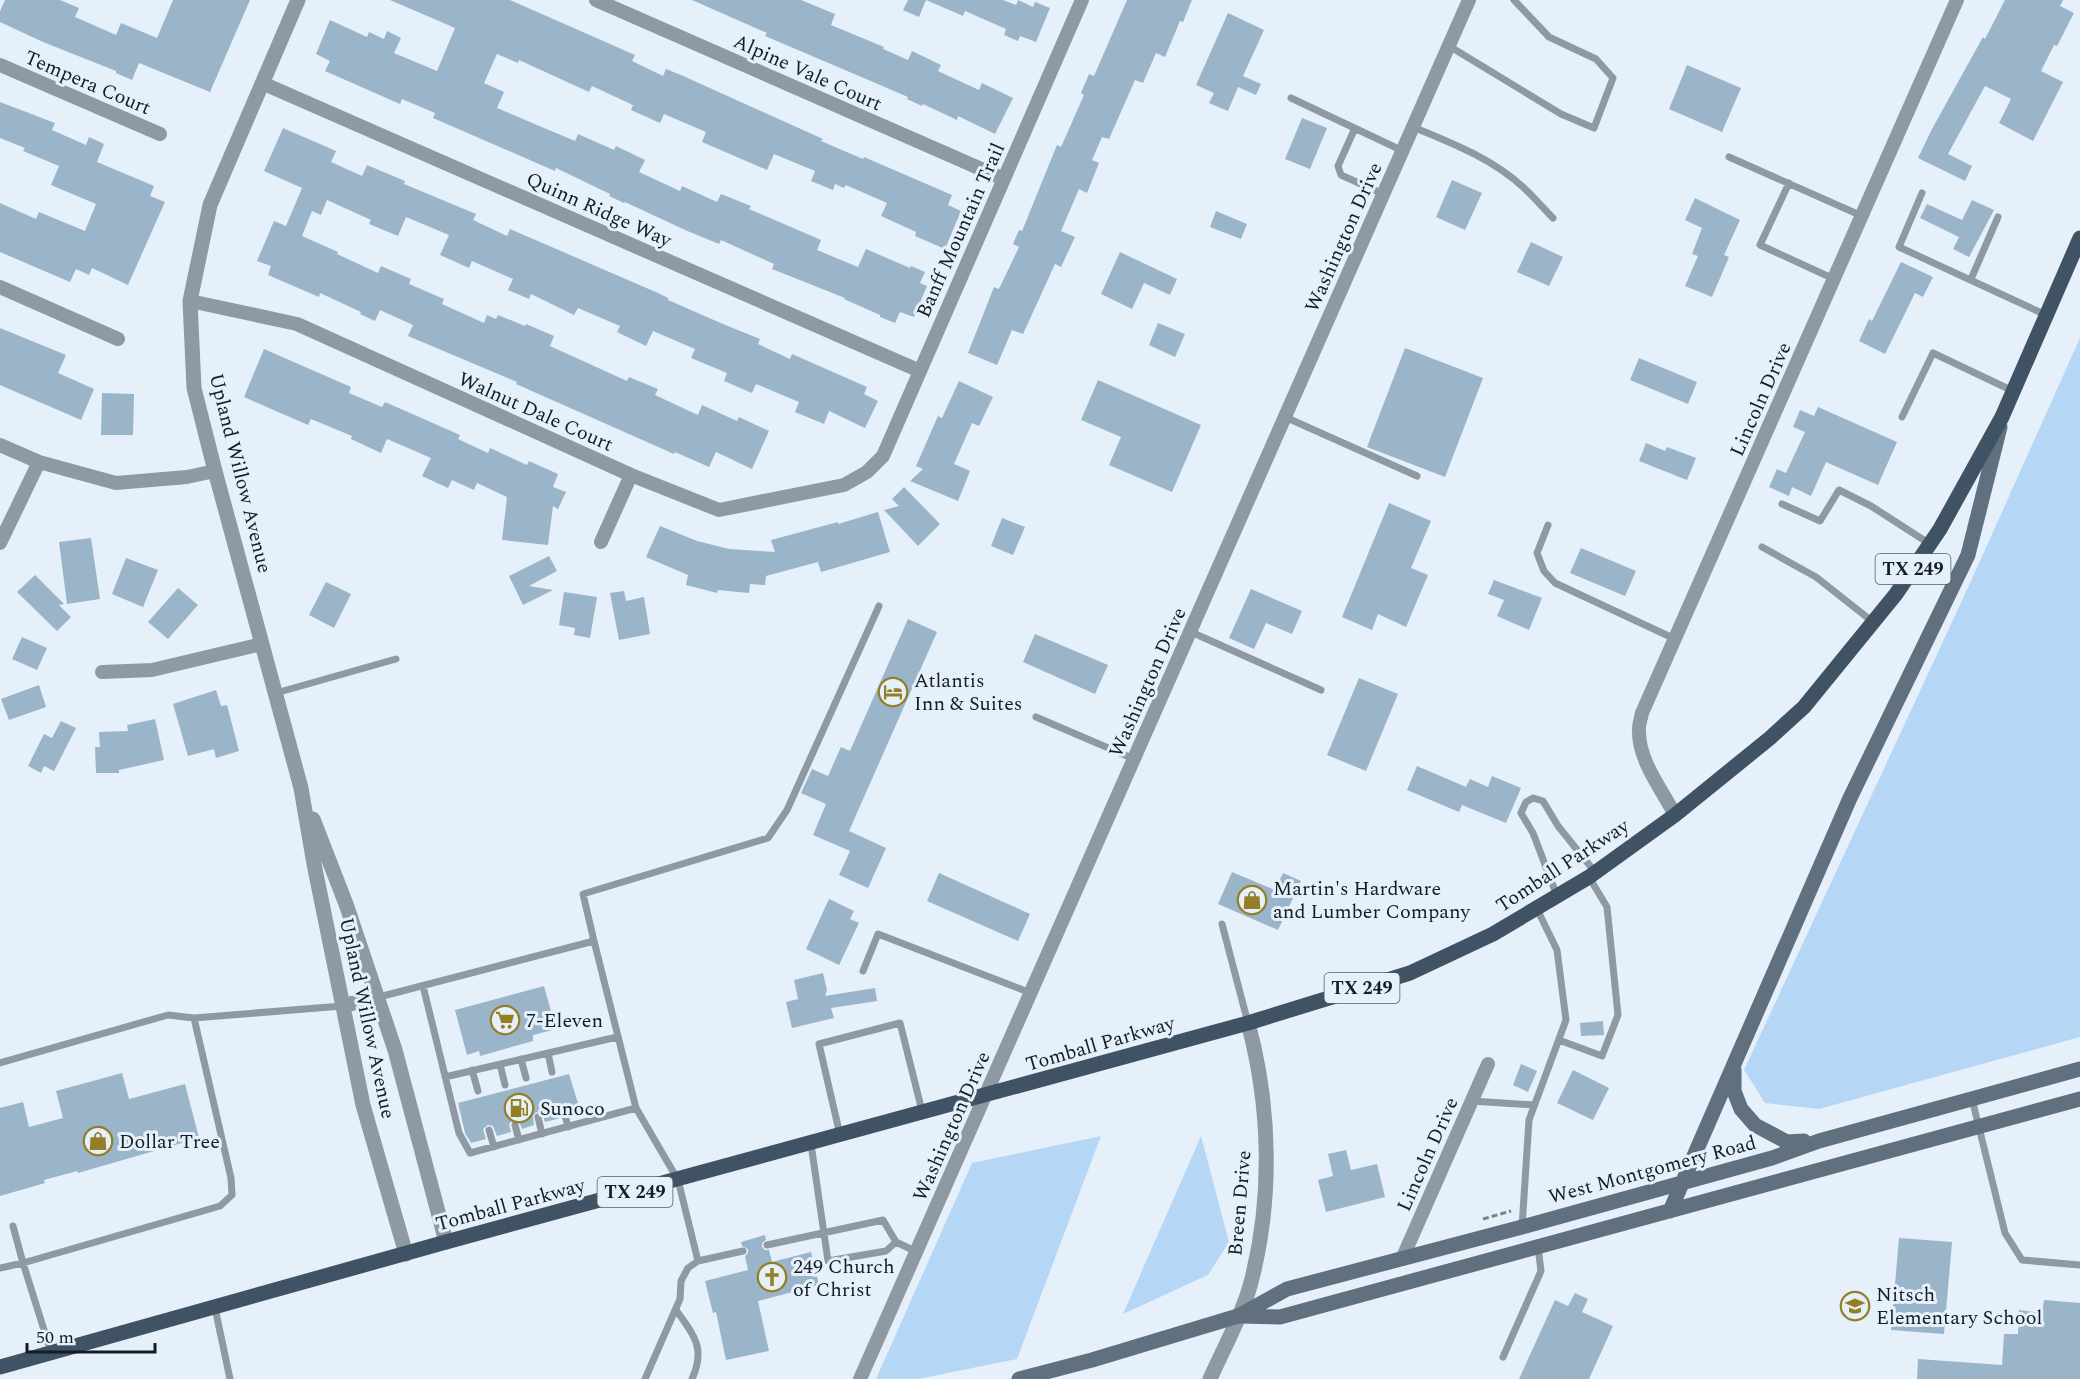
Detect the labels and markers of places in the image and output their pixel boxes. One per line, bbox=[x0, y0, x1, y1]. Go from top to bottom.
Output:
place label: Atlantis Inn & Suites bbox=[914, 666, 1022, 719]
hotel icon: Atlantis Inn & Suites bbox=[877, 676, 909, 708]
place label: Martin's Hardware and Lumber Company bbox=[1273, 874, 1472, 927]
shop icon: Martin's Hardware and Lumber Company bbox=[1236, 884, 1268, 916]
supermarket icon: 7-Eleven bbox=[489, 1004, 521, 1036]
place label: 7-Eleven bbox=[526, 1006, 603, 1036]
fuel station icon: Sunoco bbox=[503, 1092, 535, 1124]
place label: Sunoco bbox=[540, 1094, 605, 1124]
shop icon: Dollar Tree bbox=[82, 1125, 114, 1157]
place label: Dollar Tree bbox=[119, 1127, 220, 1157]
place label: 249 Church of Christ bbox=[793, 1252, 895, 1305]
church icon: 249 Church of Christ bbox=[756, 1261, 788, 1293]
place label: Nitsch Elementary School bbox=[1876, 1280, 2042, 1333]
school or university icon: Nitsch Elementary School bbox=[1839, 1290, 1871, 1322]

